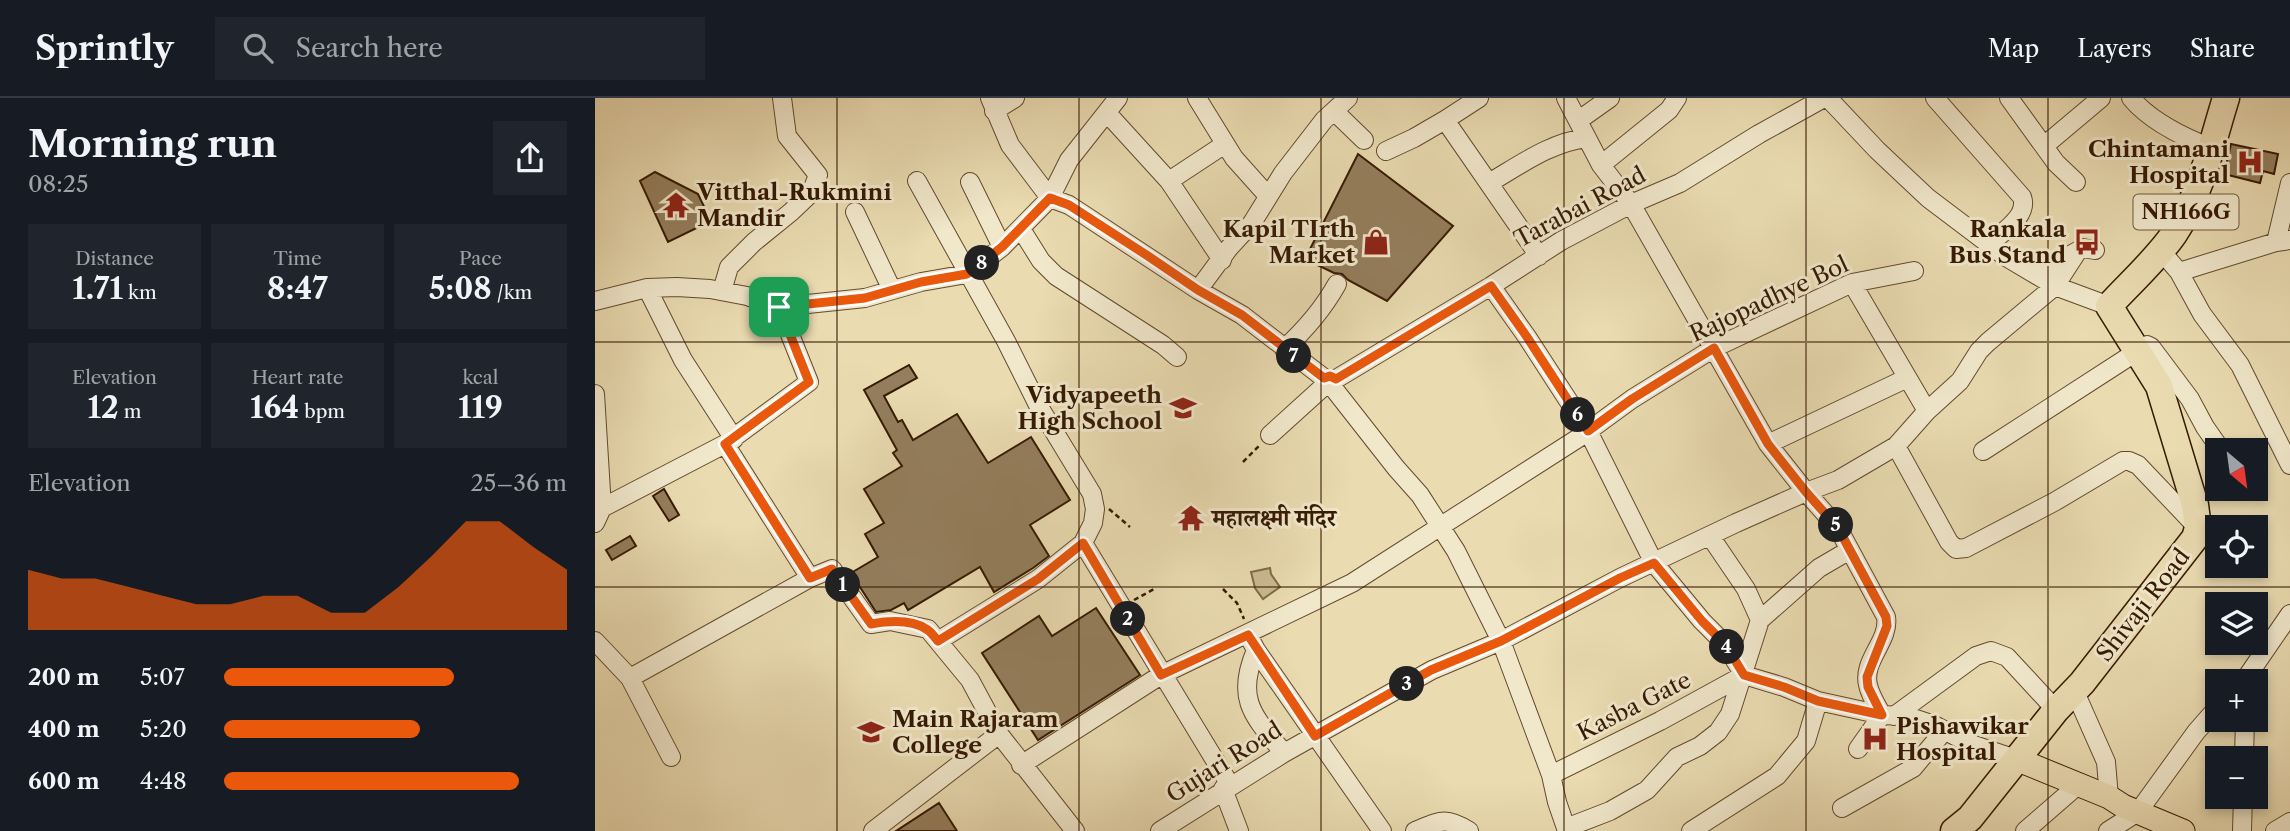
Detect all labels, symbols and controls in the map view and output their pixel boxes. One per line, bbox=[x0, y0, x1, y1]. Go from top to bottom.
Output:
search box bbox=[215, 17, 705, 80]
text: Sprintly bbox=[35, 28, 173, 69]
icon: search bbox=[239, 29, 277, 67]
text: Search here bbox=[295, 32, 443, 64]
text: Map bbox=[1988, 34, 2039, 63]
text: Layers bbox=[2077, 34, 2152, 63]
text: Share bbox=[2190, 34, 2255, 63]
text: Morning run bbox=[28, 120, 277, 167]
button: share bbox=[493, 121, 567, 195]
place label: Chintamani Hospital bbox=[2088, 135, 2229, 189]
hospital icon: Chintamani Hospital bbox=[2235, 147, 2265, 177]
street label: Tarabai Road bbox=[1509, 161, 1651, 253]
text: 08:25 bbox=[28, 170, 88, 198]
place label: Vitthal-Rukmini Mandir bbox=[696, 178, 892, 232]
temple icon: Vitthal-Rukmini Mandir bbox=[661, 190, 691, 220]
road number: NH166G bbox=[2133, 194, 2239, 230]
place label: Kapil TIrth Market bbox=[1223, 215, 1356, 269]
place label: Rankala Bus Stand bbox=[1949, 215, 2067, 269]
shop icon: Kapil TIrth Market bbox=[1361, 227, 1391, 257]
bus stop icon: Rankala Bus Stand bbox=[2072, 227, 2102, 257]
pin: 8 bbox=[965, 246, 999, 280]
text: Distance bbox=[75, 247, 154, 270]
text: Time bbox=[273, 247, 322, 270]
text: Pace bbox=[459, 247, 502, 270]
street label: Rajopadhye Bol bbox=[1685, 250, 1853, 348]
text: 8 bbox=[976, 251, 987, 274]
text: 1.71 bbox=[72, 270, 123, 307]
text: 8:47 bbox=[267, 270, 328, 307]
text: 5:08 bbox=[429, 270, 492, 307]
pin bbox=[749, 277, 809, 337]
text: km bbox=[123, 281, 157, 304]
text: /km bbox=[492, 281, 532, 304]
icon: arrive bbox=[760, 288, 798, 326]
pin: 7 bbox=[1277, 338, 1311, 374]
text: 7 bbox=[1289, 344, 1298, 367]
text: Elevation bbox=[72, 366, 157, 389]
text: Heart rate bbox=[252, 366, 343, 389]
text: kcal bbox=[463, 366, 498, 389]
place label: Vidyapeeth High School bbox=[1017, 381, 1162, 435]
text: 12 bbox=[88, 389, 119, 426]
text: 164 bbox=[250, 389, 299, 426]
text: 119 bbox=[458, 389, 503, 426]
school or university icon: Vidyapeeth High School bbox=[1168, 393, 1198, 423]
pin: 6 bbox=[1560, 398, 1595, 432]
text: m bbox=[119, 400, 141, 423]
text: bpm bbox=[299, 400, 345, 423]
text: 6 bbox=[1572, 403, 1583, 426]
north arrow bbox=[2205, 438, 2268, 500]
map controls bbox=[2205, 438, 2268, 809]
text: Elevation bbox=[28, 469, 131, 497]
text: 25–36 m bbox=[471, 469, 567, 497]
temple icon: महालक्ष्मी मंदिर bbox=[1176, 503, 1206, 533]
place label: महालक्ष्मी मंदिर bbox=[1210, 504, 1337, 532]
pin: 5 bbox=[1819, 508, 1853, 542]
text: 5 bbox=[1830, 513, 1841, 536]
button: locate bbox=[2205, 515, 2268, 578]
street label: Shivaji Road bbox=[2090, 543, 2196, 667]
pin: 1 bbox=[825, 568, 861, 602]
text: 1 bbox=[838, 573, 847, 596]
button: layers bbox=[2205, 592, 2268, 655]
pin: 2 bbox=[1111, 602, 1145, 636]
text: 2 bbox=[1122, 607, 1133, 630]
pin: 4 bbox=[1709, 630, 1745, 664]
text: 4 bbox=[1721, 635, 1732, 658]
text: 200 m bbox=[28, 663, 100, 691]
text: 5:07 bbox=[140, 663, 185, 691]
street label: Kasba Gate bbox=[1573, 665, 1695, 747]
pin: 3 bbox=[1389, 666, 1425, 702]
button: + bbox=[2205, 669, 2268, 732]
text: 3 bbox=[1401, 672, 1412, 695]
place label: Main Rajaram College bbox=[892, 705, 1058, 759]
place label: Pishawikar Hospital bbox=[1896, 712, 2029, 766]
text: 400 m bbox=[28, 715, 100, 743]
text: 5:20 bbox=[140, 715, 187, 743]
street label: Gujari Road bbox=[1161, 715, 1287, 809]
school or university icon: Main Rajaram College bbox=[856, 717, 886, 747]
hospital icon: Pishawikar Hospital bbox=[1860, 724, 1890, 754]
button: − bbox=[2205, 746, 2268, 809]
text: 600 m bbox=[28, 767, 100, 795]
text: 4:48 bbox=[140, 767, 187, 795]

